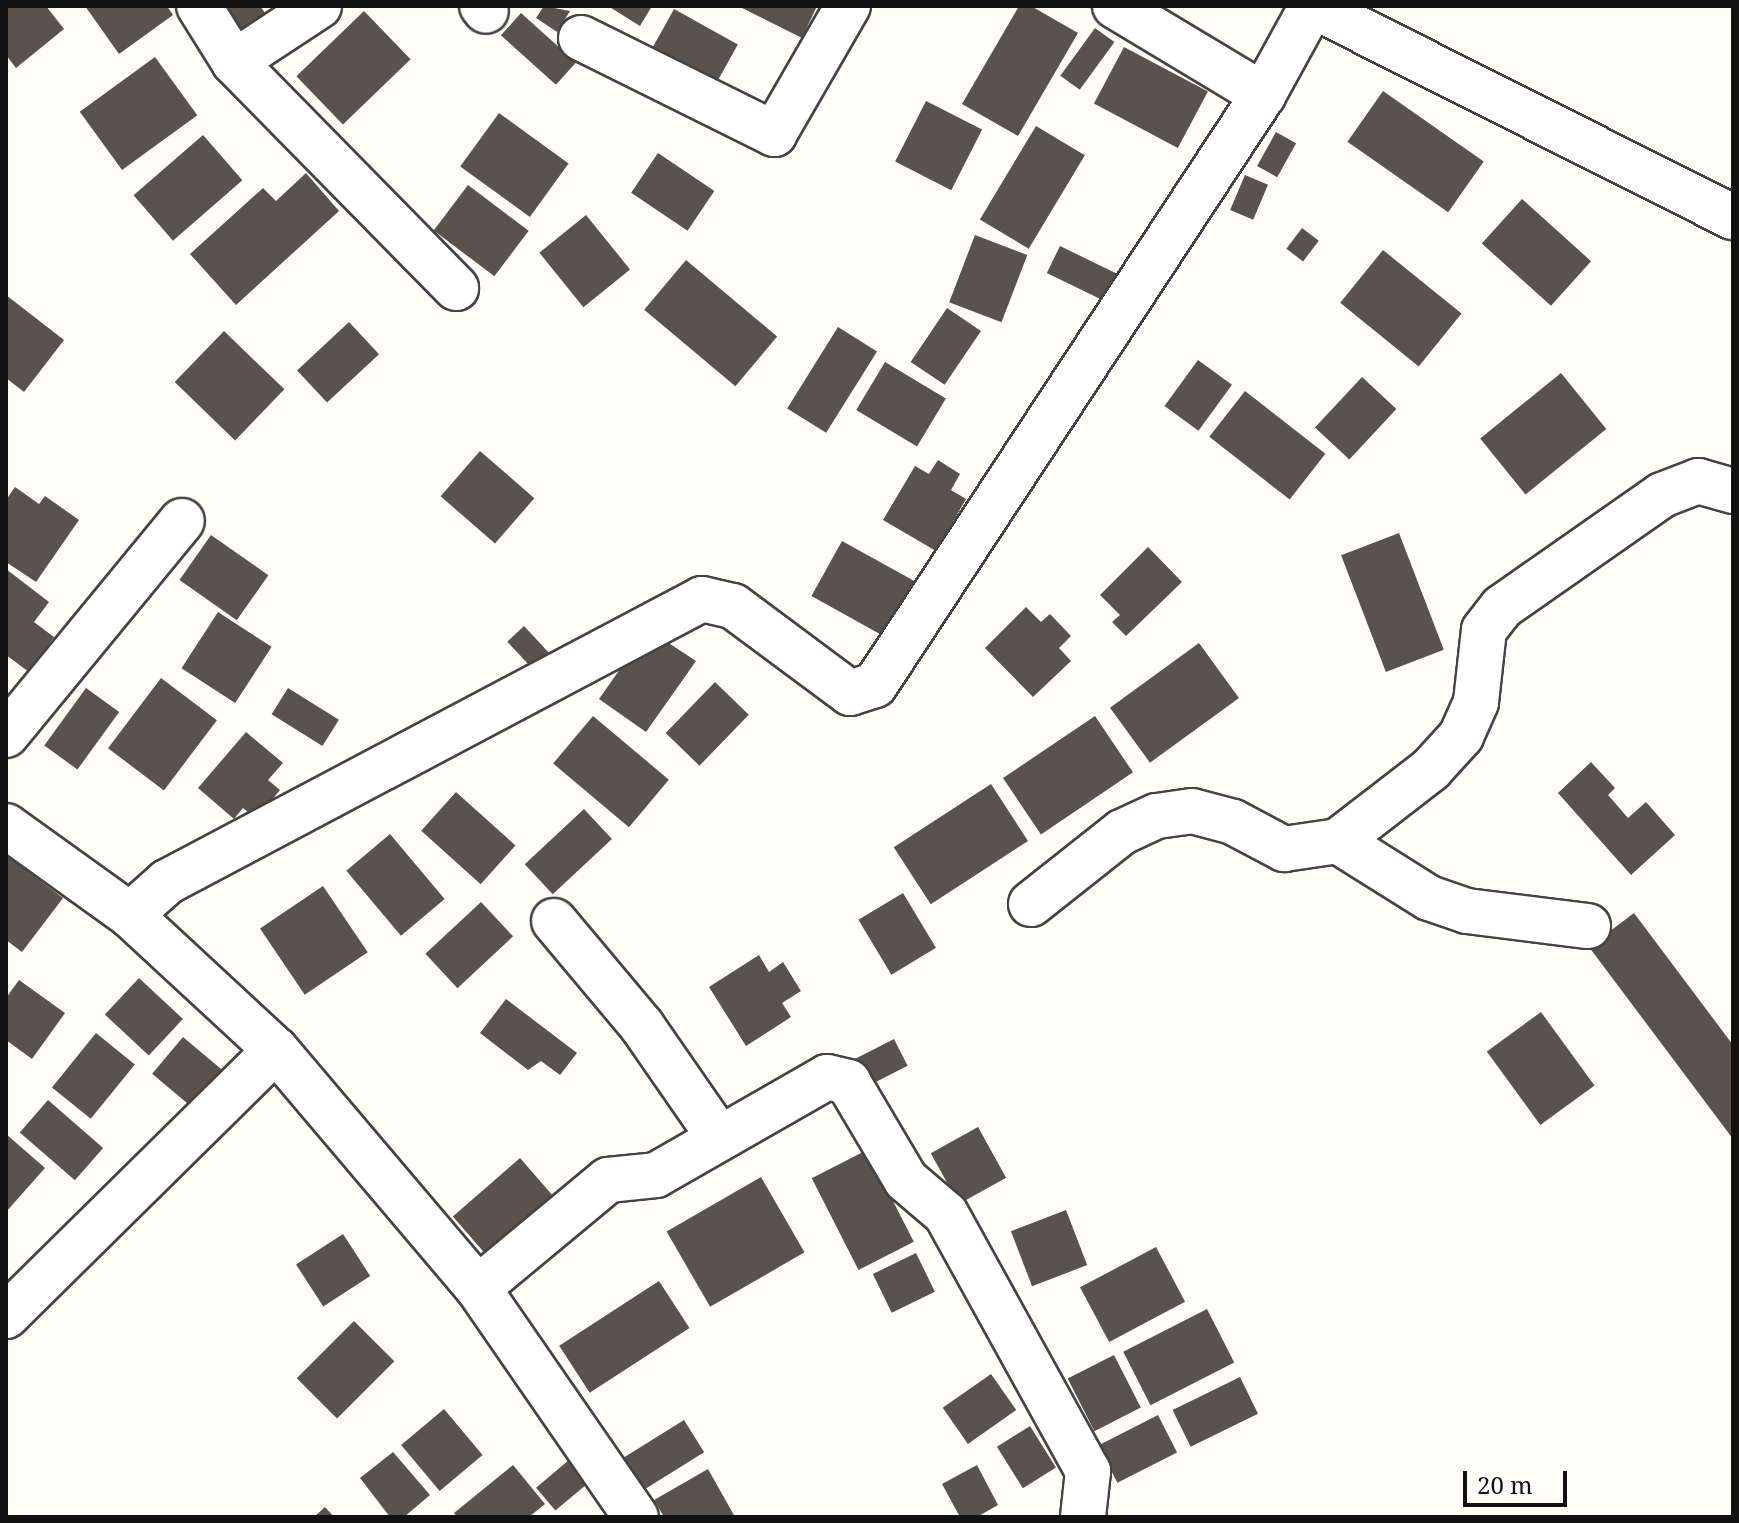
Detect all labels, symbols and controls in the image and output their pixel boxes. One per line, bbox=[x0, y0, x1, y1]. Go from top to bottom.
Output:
scale bar bbox=[1467, 1455, 1571, 1505]
text: 20 m bbox=[1477, 1468, 1533, 1501]

